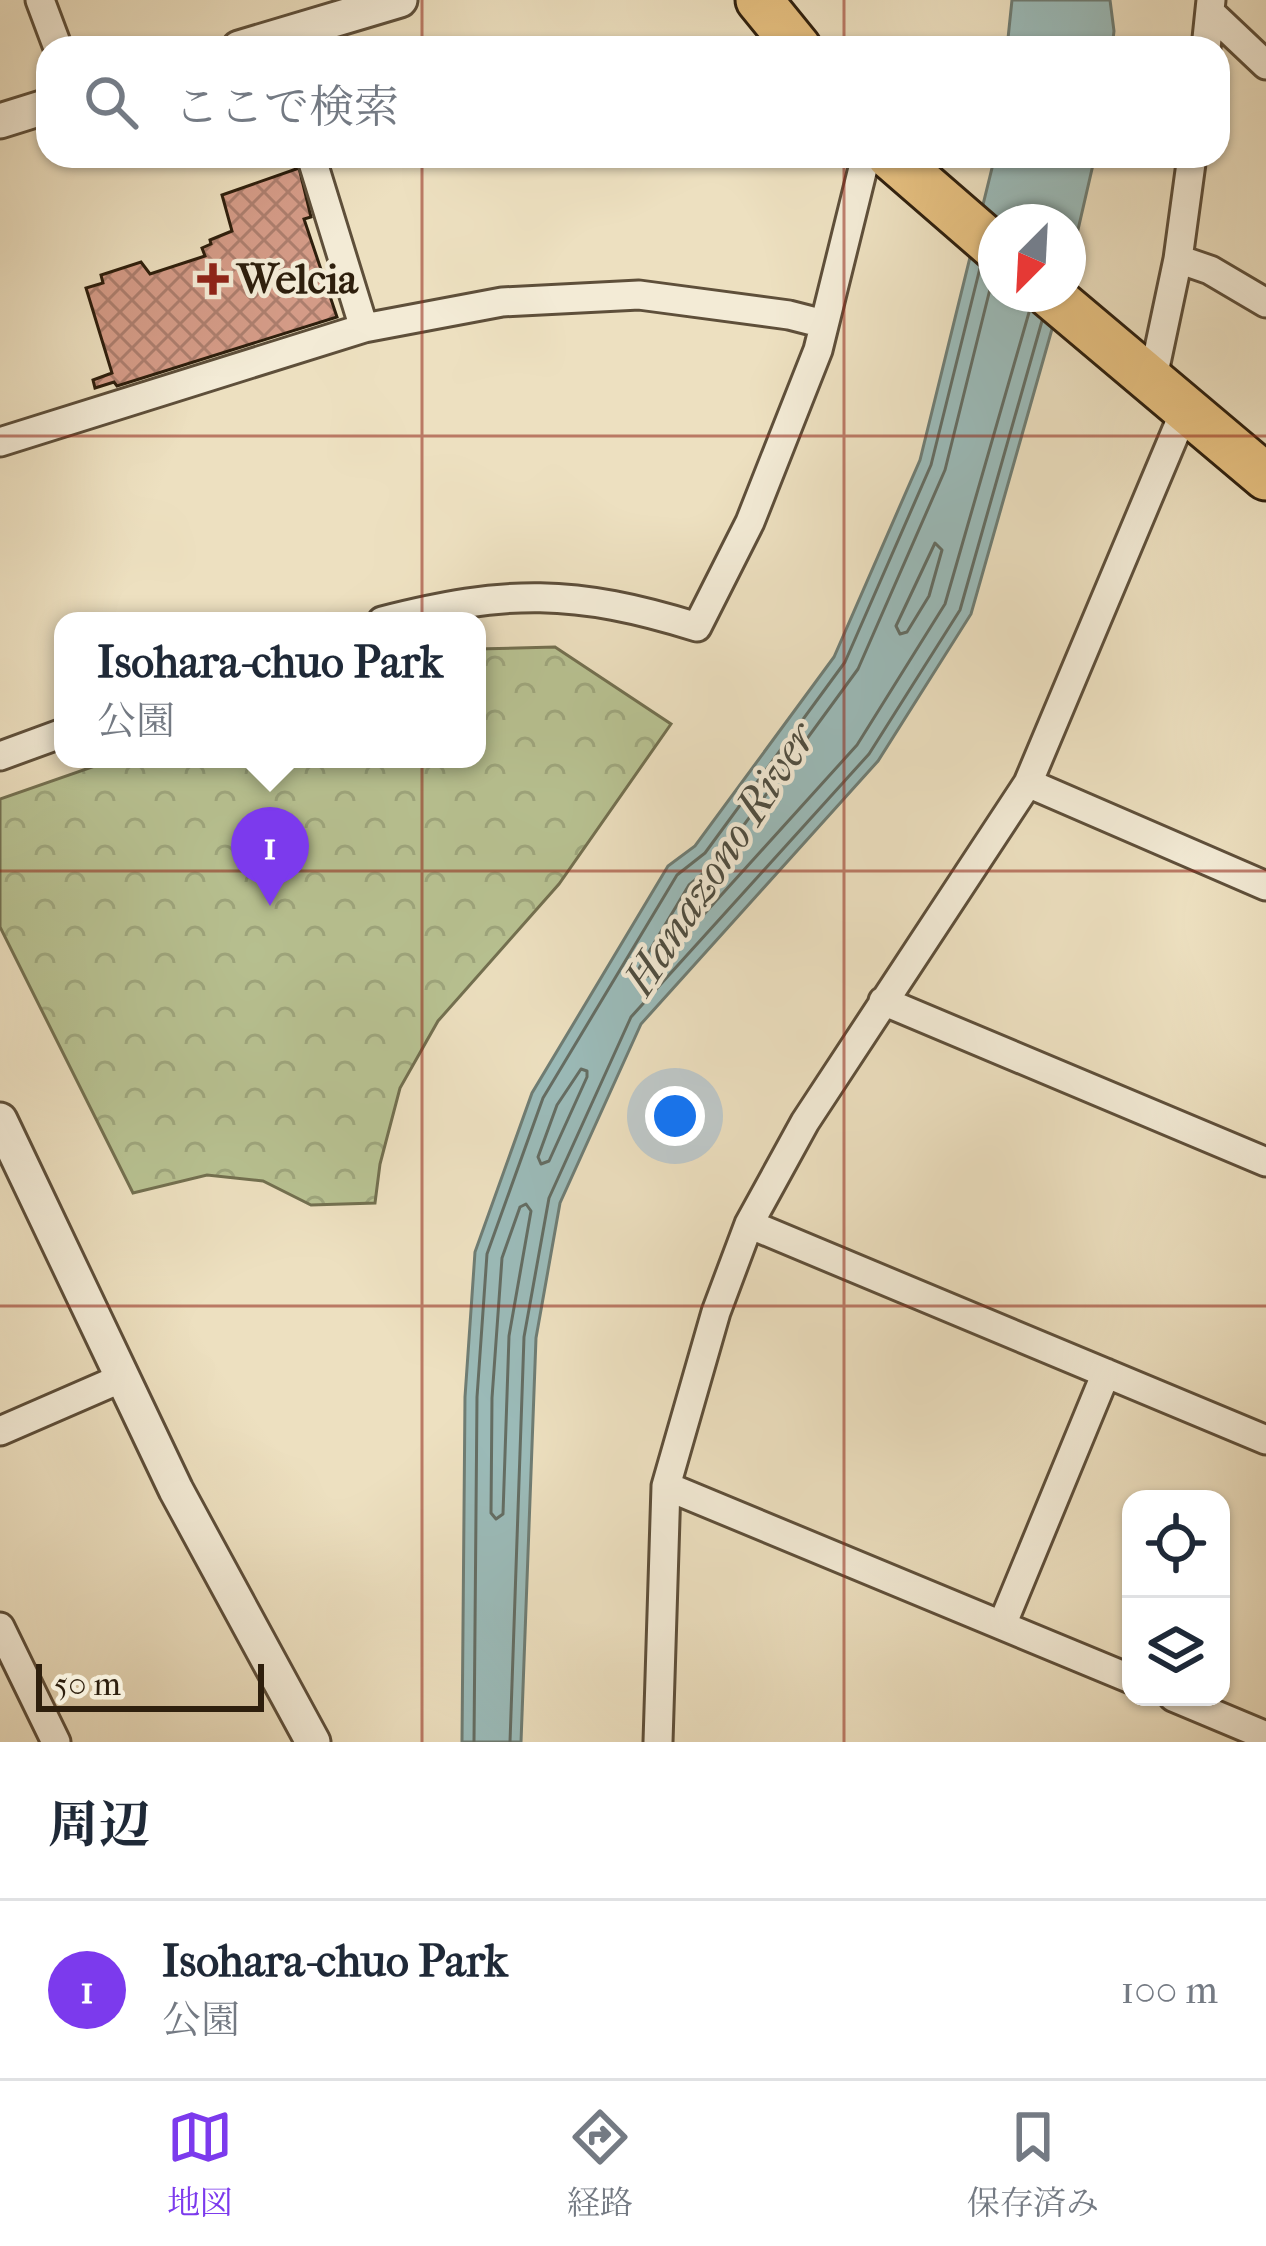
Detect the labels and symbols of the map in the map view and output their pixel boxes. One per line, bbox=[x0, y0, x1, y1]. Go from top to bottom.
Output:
north arrow bbox=[978, 204, 1086, 312]
place label: Welcia bbox=[235, 255, 359, 304]
marker: Welcia bbox=[200, 266, 226, 292]
water label: Hanazono River bbox=[612, 711, 829, 1006]
pin: 1 bbox=[231, 807, 309, 906]
your location bbox=[645, 1086, 705, 1146]
scale bar bbox=[36, 1658, 264, 1711]

